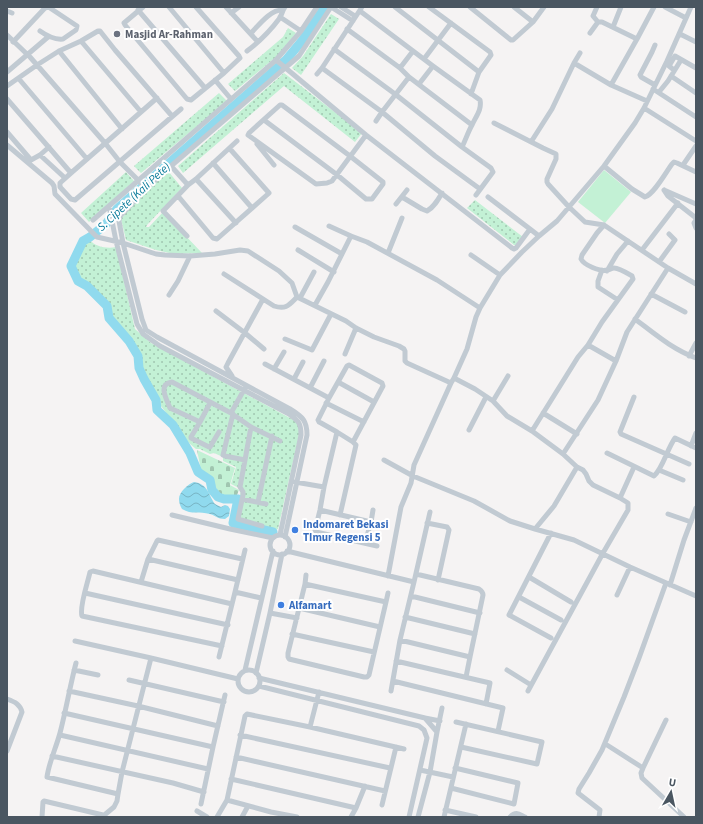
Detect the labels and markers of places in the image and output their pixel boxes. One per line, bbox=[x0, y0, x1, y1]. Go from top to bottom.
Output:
place label: Masjid Ar-Rahman bbox=[125, 27, 213, 42]
marker: Masjid Ar-Rahman bbox=[112, 29, 122, 39]
place label: Indomaret Bekasi TImur Regensi 5 bbox=[303, 517, 388, 545]
marker: Indomaret Bekasi TImur Regensi 5 bbox=[290, 525, 300, 535]
place label: Alfamart bbox=[288, 598, 332, 613]
marker: Alfamart bbox=[276, 600, 286, 610]

